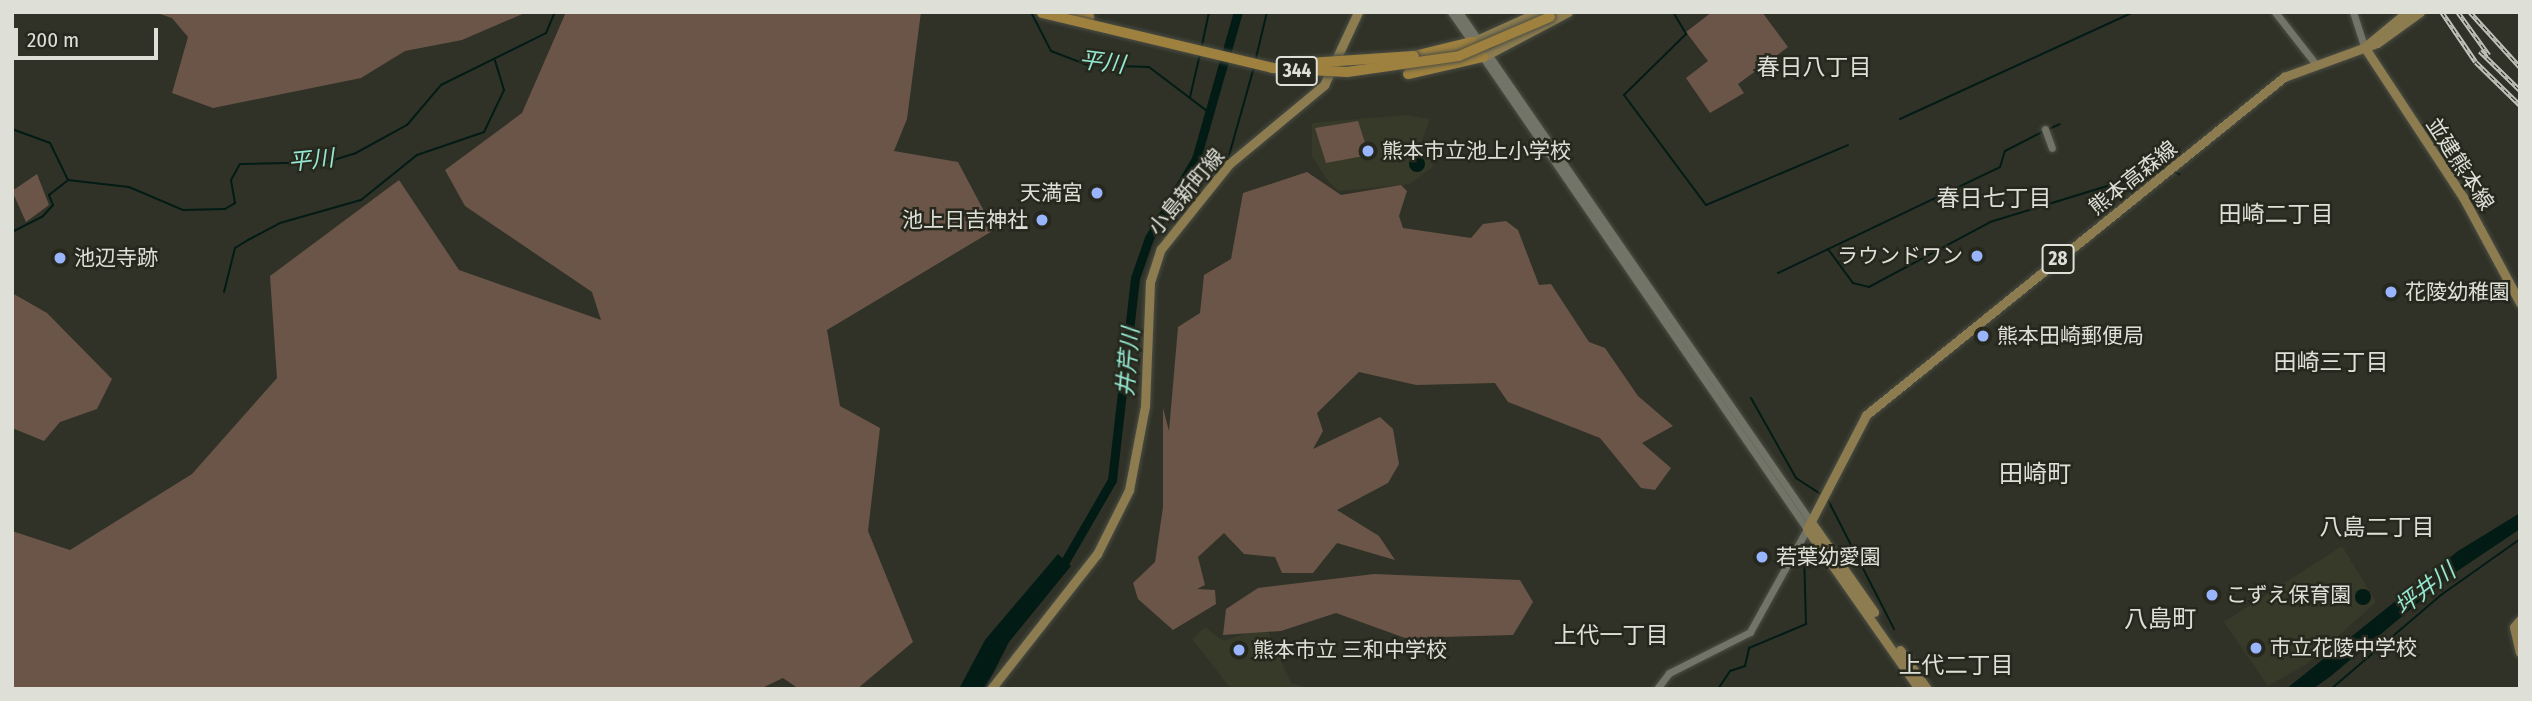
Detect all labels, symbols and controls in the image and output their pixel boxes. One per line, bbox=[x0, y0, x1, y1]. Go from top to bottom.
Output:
scale bar bbox=[18, 14, 161, 58]
text: 200 m bbox=[27, 27, 79, 53]
water label: 平川 bbox=[1077, 45, 1127, 79]
district label: 春日八丁目 bbox=[1757, 53, 1871, 81]
road number: 344 bbox=[1274, 55, 1320, 86]
street label: 並建熊本線 bbox=[2421, 113, 2499, 215]
street label: 熊本高森線 bbox=[2084, 136, 2182, 220]
place label: 熊本市立池上小学校 bbox=[1382, 138, 1571, 164]
marker: 熊本市立池上小学校 bbox=[1360, 143, 1376, 159]
water label: 平川 bbox=[287, 144, 335, 176]
street label: 小島新町線 bbox=[1143, 144, 1229, 240]
place label: 天満宮 bbox=[1020, 180, 1083, 206]
district label: 春日七丁目 bbox=[1937, 184, 2051, 212]
marker: 天満宮 bbox=[1089, 185, 1105, 201]
district label: 田崎二丁目 bbox=[2219, 200, 2333, 228]
place label: 池上日吉神社 bbox=[902, 207, 1028, 233]
marker: 池上日吉神社 bbox=[1034, 212, 1050, 228]
place label: ラウンドワン bbox=[1837, 243, 1963, 269]
road number: 28 bbox=[2040, 244, 2076, 274]
place label: 池辺寺跡 bbox=[74, 245, 158, 271]
marker: ラウンドワン bbox=[1969, 248, 1985, 264]
marker: 池辺寺跡 bbox=[52, 250, 68, 266]
place label: 花陵幼稚園 bbox=[2405, 279, 2510, 305]
marker: 花陵幼稚園 bbox=[2383, 284, 2399, 300]
place label: 熊本田崎郵便局 bbox=[1997, 323, 2144, 349]
water label: 井芹川 bbox=[1111, 326, 1145, 398]
marker: 熊本田崎郵便局 bbox=[1975, 328, 1991, 344]
district label: 田崎三丁目 bbox=[2274, 348, 2388, 376]
district label: 田崎町 bbox=[1999, 461, 2071, 489]
district label: 八島二丁目 bbox=[2320, 513, 2434, 541]
place label: 若葉幼愛園 bbox=[1776, 544, 1881, 570]
marker: 若葉幼愛園 bbox=[1754, 549, 1770, 565]
water label: 坪井川 bbox=[2389, 557, 2461, 621]
place label: こずえ保育園 bbox=[2226, 582, 2352, 608]
marker: こずえ保育園 bbox=[2204, 587, 2220, 603]
district label: 八島町 bbox=[2124, 606, 2196, 634]
district label: 上代一丁目 bbox=[1554, 621, 1668, 649]
place label: 市立花陵中学校 bbox=[2270, 635, 2417, 661]
place label: 熊本市立 三和中学校 bbox=[1253, 637, 1447, 663]
marker: 市立花陵中学校 bbox=[2248, 640, 2264, 656]
marker: 熊本市立 三和中学校 bbox=[1231, 642, 1247, 658]
district label: 上代二丁目 bbox=[1899, 651, 2013, 679]

